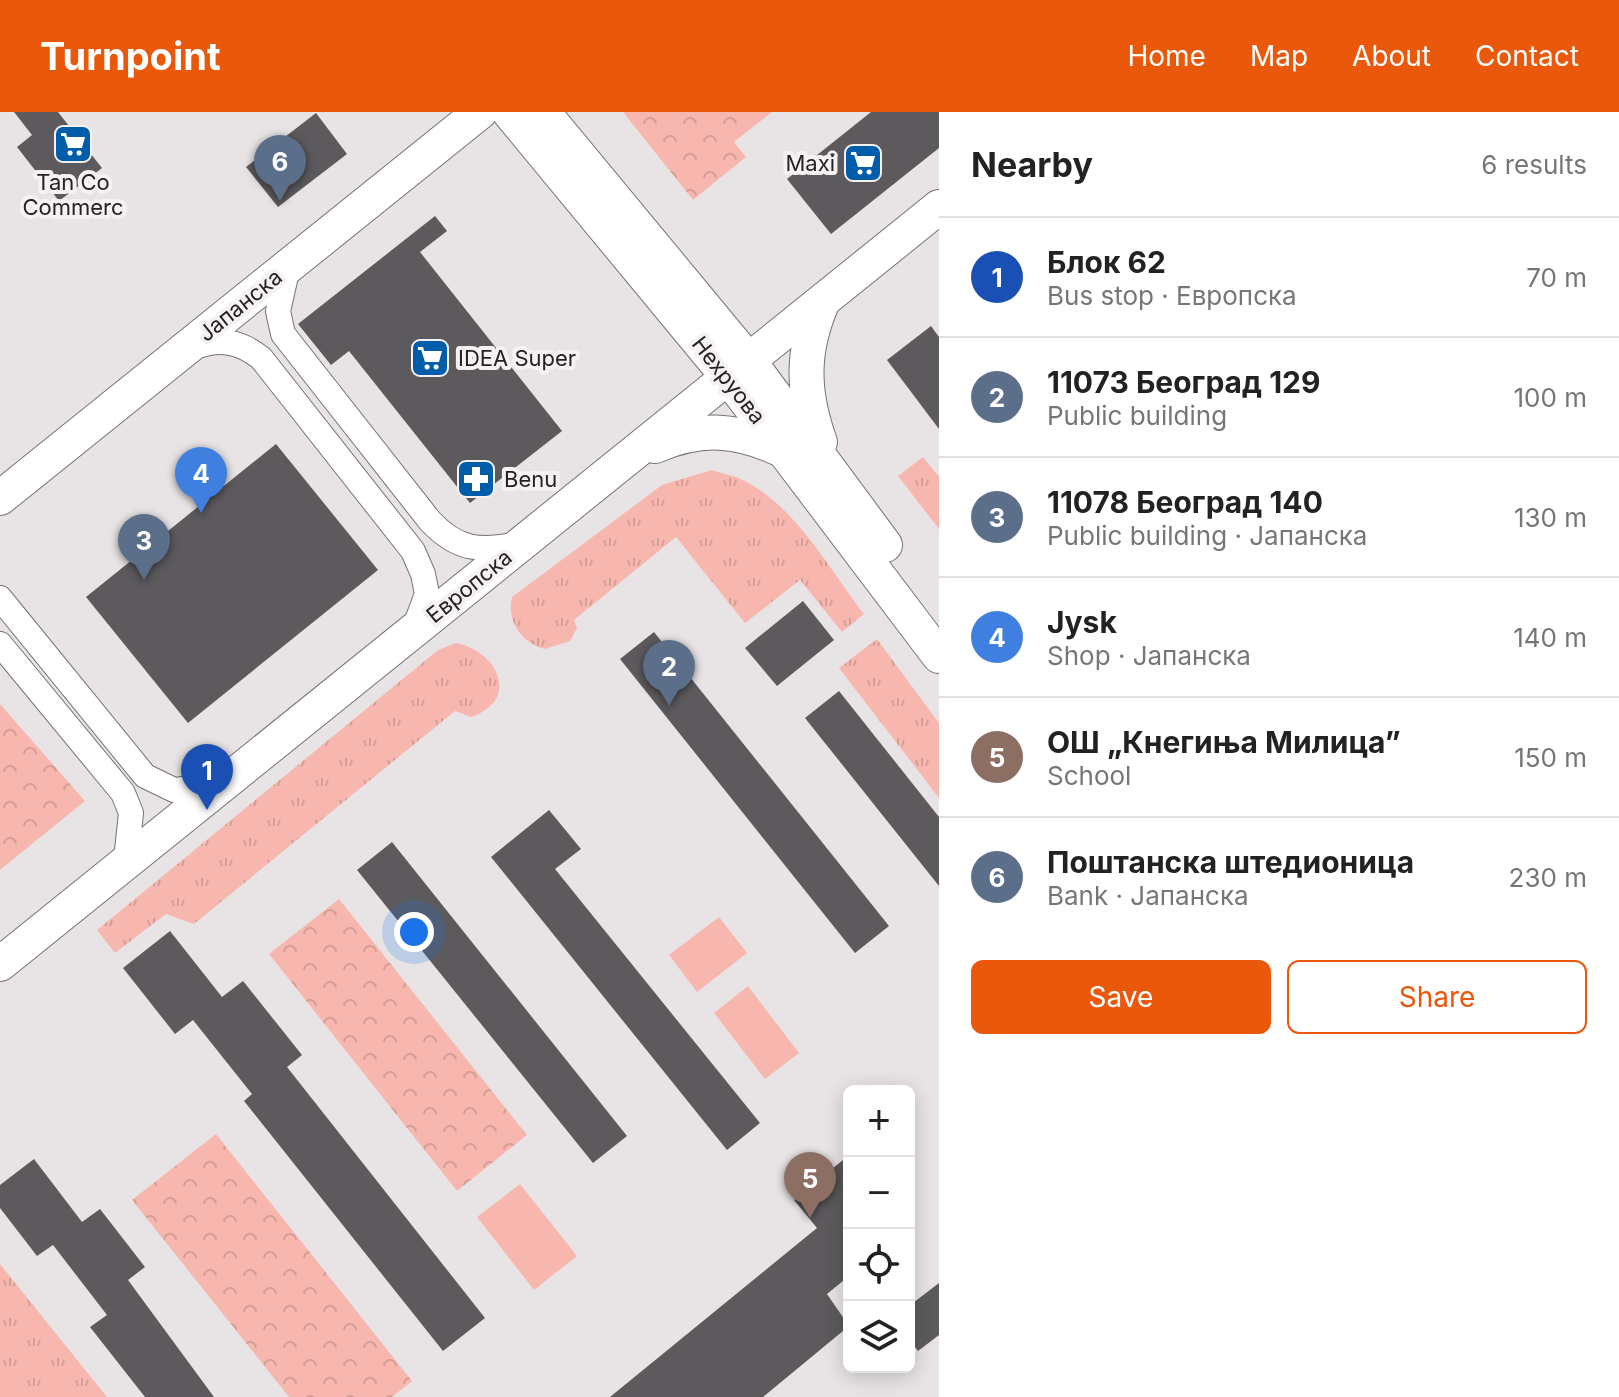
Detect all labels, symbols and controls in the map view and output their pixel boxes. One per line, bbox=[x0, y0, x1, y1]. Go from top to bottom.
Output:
text: Turnpoint bbox=[40, 33, 221, 79]
text: Home bbox=[1127, 39, 1206, 73]
text: Map bbox=[1250, 39, 1308, 73]
text: About bbox=[1352, 39, 1431, 73]
text: Contact bbox=[1475, 39, 1579, 73]
supermarket icon: Tan Co Commerc bbox=[52, 123, 94, 165]
pin: 6 bbox=[254, 135, 306, 201]
supermarket icon: Maxi bbox=[842, 142, 884, 184]
text: Nearby bbox=[971, 144, 1093, 185]
text: 6 results bbox=[1481, 149, 1587, 180]
place label: Maxi bbox=[785, 150, 835, 176]
place label: Tan Co Commerc bbox=[22, 169, 124, 220]
text: Блок 62 bbox=[1047, 244, 1166, 280]
text: 1 bbox=[991, 262, 1003, 293]
text: 70 m bbox=[1526, 262, 1587, 293]
street label: Јапанска bbox=[193, 263, 287, 347]
text: Bus stop · Европска bbox=[1047, 280, 1297, 311]
street label: Нехруова bbox=[687, 331, 771, 429]
supermarket icon: IDEA Super bbox=[409, 337, 451, 379]
place label: IDEA Super bbox=[458, 345, 576, 371]
text: 11073 Београд 129 bbox=[1047, 364, 1321, 400]
text: 2 bbox=[989, 382, 1005, 413]
text: 100 m bbox=[1514, 382, 1587, 413]
text: Public building bbox=[1047, 400, 1227, 431]
pin: 4 bbox=[175, 447, 227, 513]
pharmacy icon: Benu bbox=[455, 458, 497, 500]
place label: Benu bbox=[504, 466, 557, 492]
text: 11078 Београд 140 bbox=[1047, 484, 1323, 520]
text: 3 bbox=[989, 502, 1005, 533]
text: 130 m bbox=[1514, 502, 1587, 533]
pin: 3 bbox=[118, 514, 170, 580]
text: Public building · Јапанска bbox=[1047, 520, 1367, 551]
street label: Европска bbox=[421, 544, 517, 628]
text: Jysk bbox=[1047, 604, 1117, 640]
text: 4 bbox=[988, 622, 1006, 653]
text: 140 m bbox=[1513, 622, 1587, 653]
pin: 2 bbox=[643, 640, 695, 706]
text: Shop · Јапанска bbox=[1047, 640, 1251, 671]
text: ОШ „Кнегиња Милица” bbox=[1047, 724, 1401, 760]
text: 5 bbox=[989, 742, 1005, 773]
text: 150 m bbox=[1514, 742, 1587, 773]
pin: 1 bbox=[181, 744, 233, 810]
text: School bbox=[1047, 760, 1131, 791]
text: Поштанска штедионица bbox=[1047, 844, 1414, 880]
text: 6 bbox=[989, 862, 1005, 893]
text: 230 m bbox=[1509, 862, 1587, 893]
text: Bank · Јапанска bbox=[1047, 880, 1249, 911]
your location bbox=[394, 912, 434, 952]
button: Save bbox=[971, 960, 1271, 1034]
button: Share bbox=[1287, 960, 1587, 1034]
map controls bbox=[843, 1085, 915, 1373]
button: + bbox=[843, 1085, 915, 1157]
pin: 5 bbox=[784, 1152, 836, 1218]
button: − bbox=[843, 1157, 915, 1229]
button: locate bbox=[843, 1229, 915, 1301]
button: layers bbox=[843, 1301, 915, 1373]

